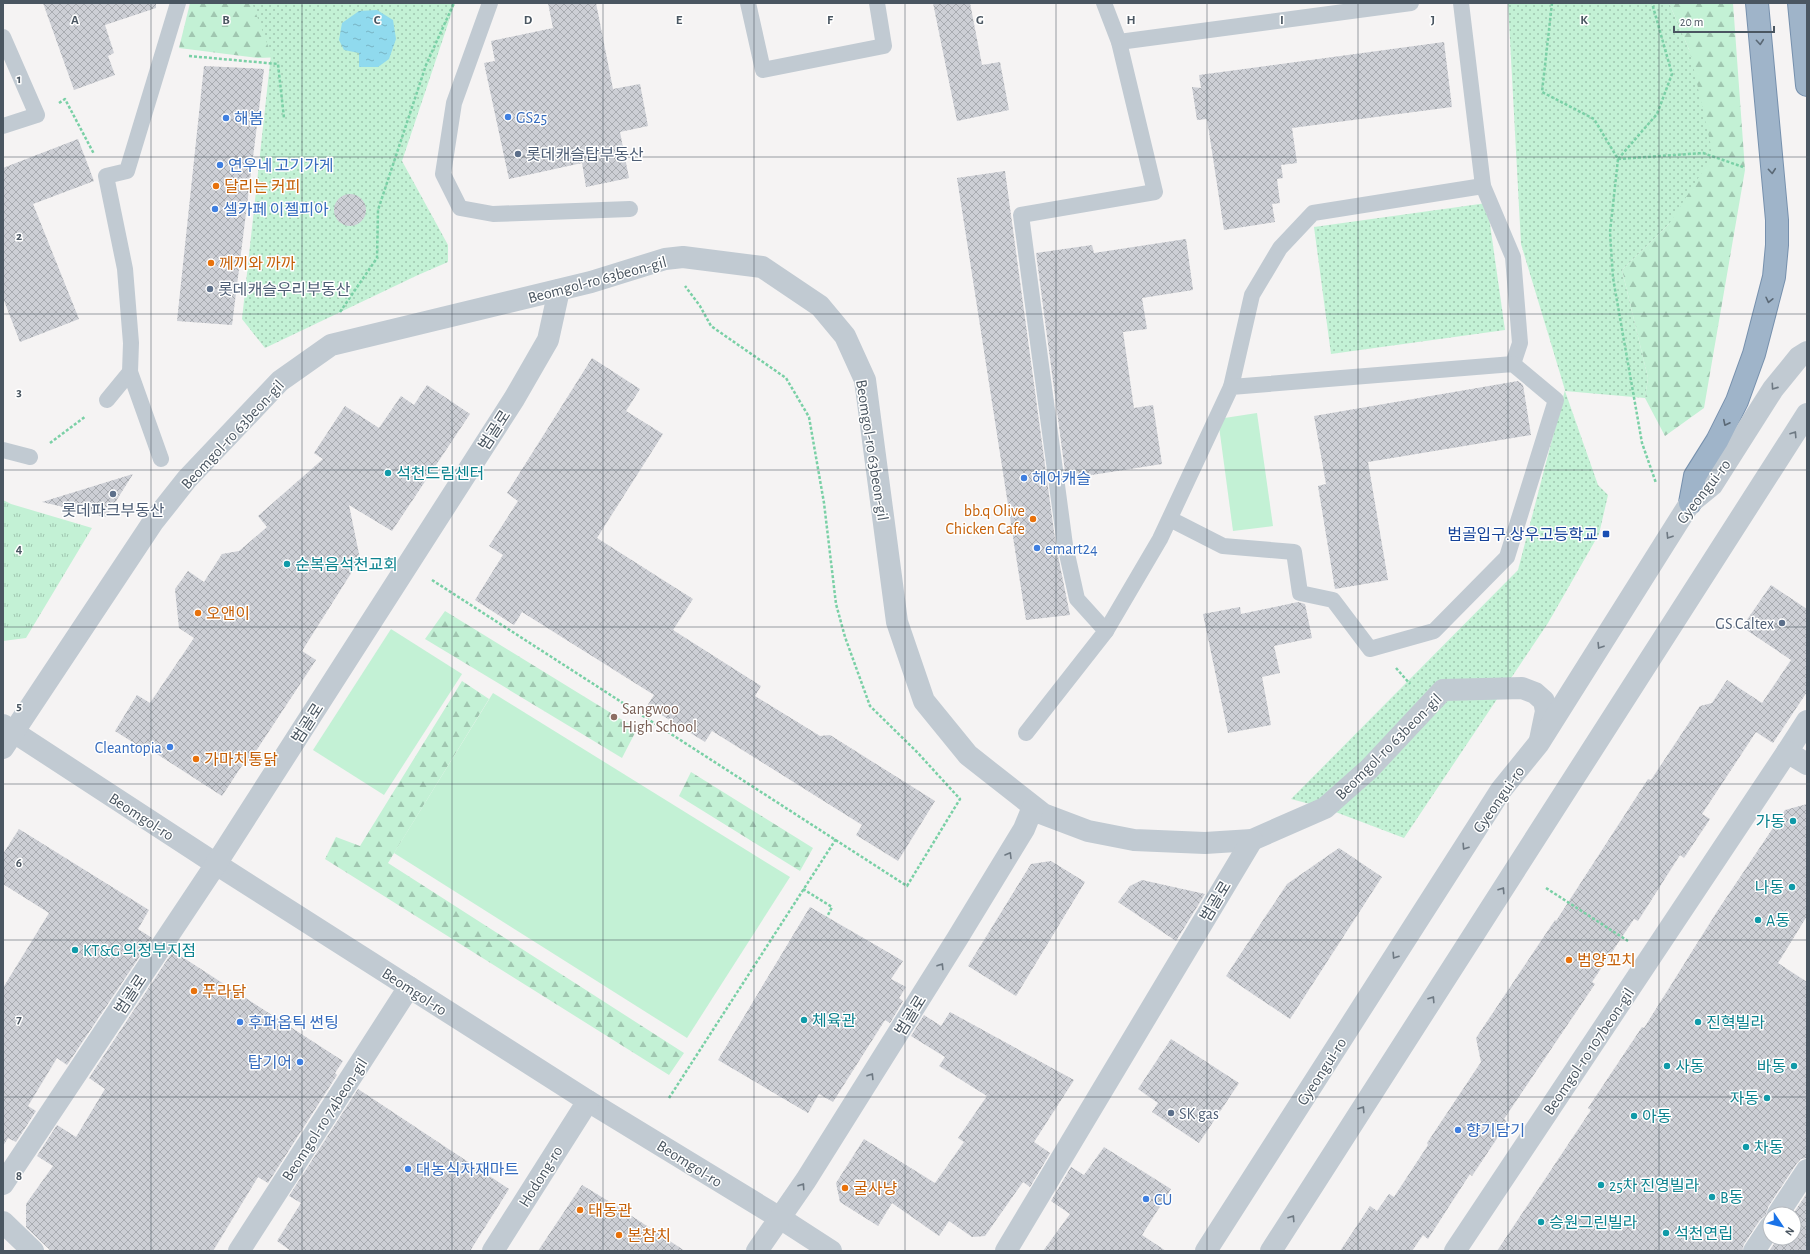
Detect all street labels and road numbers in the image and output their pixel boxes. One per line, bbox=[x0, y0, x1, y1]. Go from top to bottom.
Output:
street label: Beomgol-ro 63beon-gil bbox=[526, 254, 668, 306]
street label: Beomgol-ro 63beon-gil bbox=[178, 377, 287, 492]
street label: Beomgol-ro 63beon-gil bbox=[853, 378, 891, 522]
street label: 범골로 bbox=[476, 407, 514, 453]
street label: Gyeongui-ro bbox=[1674, 456, 1735, 527]
street label: Beomgol-ro 63beon-gil bbox=[1333, 691, 1445, 803]
street label: 범골로 bbox=[289, 700, 327, 746]
street label: Gyeongui-ro bbox=[1470, 763, 1528, 836]
street label: Beomgol-ro bbox=[106, 790, 177, 844]
street label: 범골로 bbox=[1198, 878, 1234, 925]
street label: Beomgol-ro bbox=[379, 965, 450, 1019]
street label: 범골로 bbox=[112, 972, 150, 1017]
street label: Beomgol-ro 107beon-gil bbox=[1540, 985, 1637, 1118]
street label: 범골로 bbox=[892, 992, 929, 1038]
street label: Gyeongui-ro bbox=[1294, 1035, 1350, 1109]
street label: Beomgol-ro 74beon-gil bbox=[279, 1055, 370, 1184]
street label: Beomgol-ro bbox=[654, 1138, 725, 1190]
street label: Hodong-ro bbox=[516, 1143, 566, 1210]

